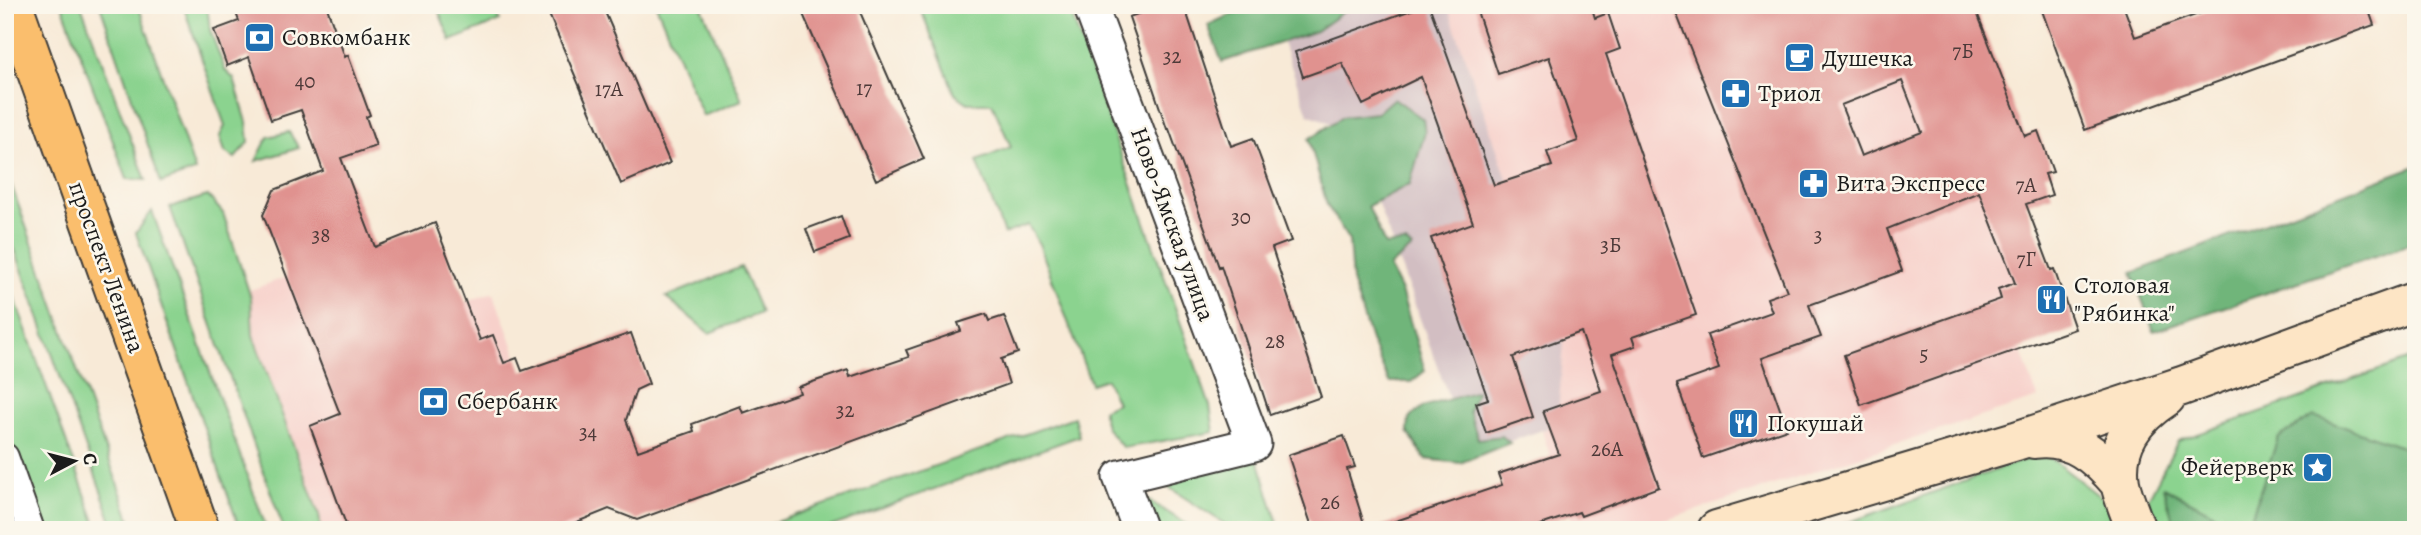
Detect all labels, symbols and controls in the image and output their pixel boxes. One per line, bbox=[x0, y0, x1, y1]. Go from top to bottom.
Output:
bank icon: Совкомбанк bbox=[242, 20, 276, 54]
place label: Совкомбанк bbox=[282, 21, 410, 53]
house number: 7Б bbox=[1952, 37, 1974, 65]
cafe icon: Душечка bbox=[1782, 41, 1816, 75]
house number: 32 bbox=[1163, 42, 1181, 70]
place label: Душечка bbox=[1822, 42, 1913, 74]
house number: 40 bbox=[295, 67, 315, 95]
house number: 17 bbox=[856, 74, 872, 102]
house number: 17А bbox=[595, 75, 624, 103]
pharmacy icon: Триол bbox=[1718, 76, 1752, 110]
place label: Триол bbox=[1758, 77, 1821, 109]
street label: Ново-Ямская улица bbox=[1123, 123, 1223, 325]
pharmacy icon: Вита Экспресс bbox=[1796, 166, 1830, 200]
place label: Вита Экспресс bbox=[1836, 167, 1985, 199]
house number: 7А bbox=[2015, 171, 2037, 199]
street label: проспект Ленина bbox=[61, 177, 153, 357]
house number: 30 bbox=[1231, 203, 1251, 231]
house number: 38 bbox=[312, 221, 330, 249]
house number: 3 bbox=[1814, 221, 1822, 249]
house number: 3Б bbox=[1600, 231, 1622, 259]
house number: 7Г bbox=[2016, 245, 2036, 273]
place label: Столовая "Рябинка" bbox=[2074, 269, 2175, 329]
restaurant icon: Столовая "Рябинка" bbox=[2034, 282, 2068, 316]
house number: 28 bbox=[1265, 327, 1285, 355]
house number: 5 bbox=[1919, 340, 1929, 368]
bank icon: Сбербанк bbox=[417, 384, 451, 418]
place label: Сбербанк bbox=[457, 385, 558, 417]
house number: 32 bbox=[836, 396, 854, 424]
restaurant icon: Покушай bbox=[1727, 406, 1761, 440]
place label: Покушай bbox=[1767, 407, 1864, 439]
house number: 34 bbox=[579, 418, 597, 446]
north arrow bbox=[38, 426, 108, 496]
house number: 26А bbox=[1591, 435, 1624, 463]
place icon: Фейерверк bbox=[2300, 450, 2334, 484]
place label: Фейерверк bbox=[2181, 451, 2294, 483]
text: С bbox=[76, 452, 103, 466]
house number: 26 bbox=[1320, 488, 1340, 516]

